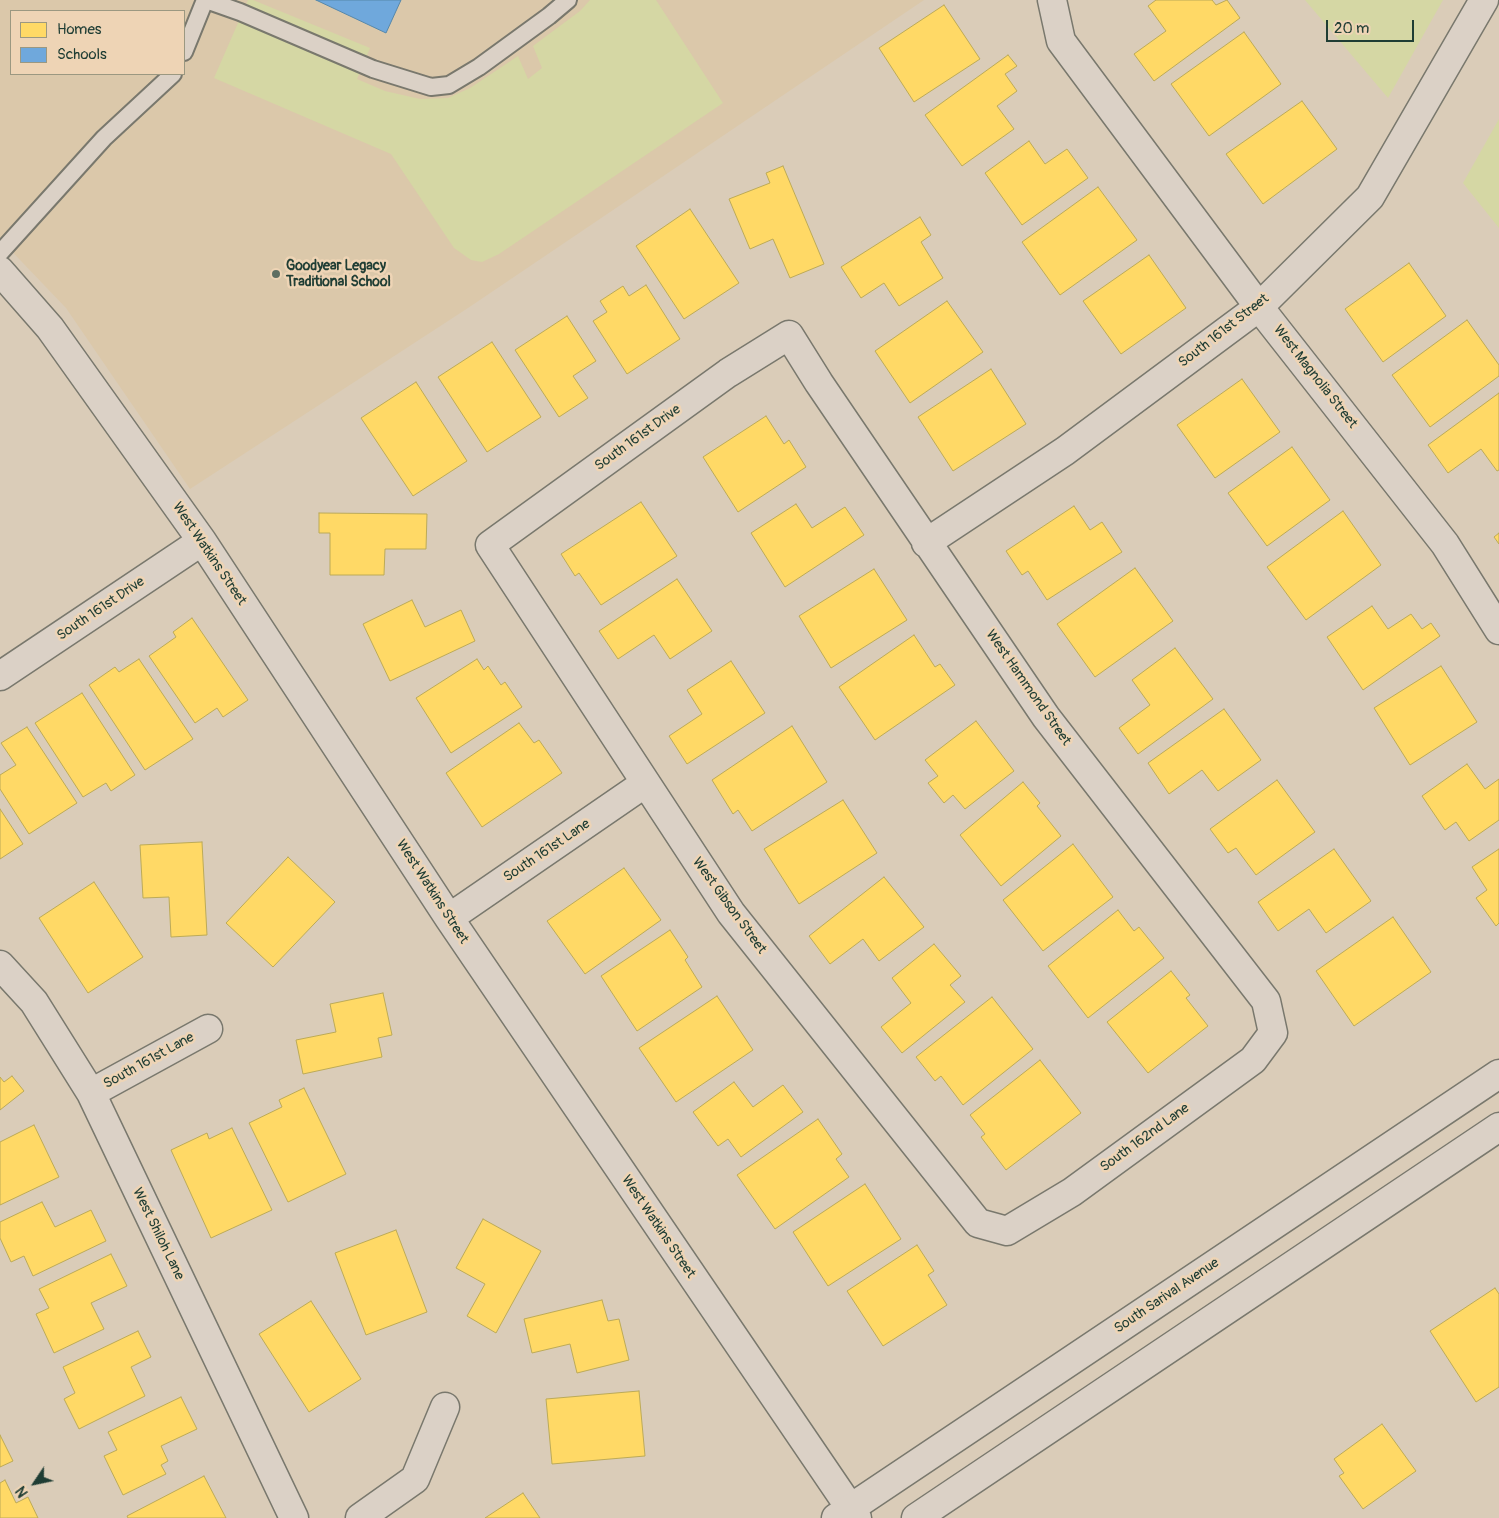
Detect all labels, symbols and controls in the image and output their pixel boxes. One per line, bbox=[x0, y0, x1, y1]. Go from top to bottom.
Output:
legend bbox=[10, 10, 185, 75]
scale bar bbox=[1329, 10, 1416, 42]
text: 20 m bbox=[1334, 19, 1369, 38]
text: Homes bbox=[57, 20, 102, 39]
text: Schools bbox=[57, 45, 107, 64]
place label: Goodyear Legacy Traditional School bbox=[286, 258, 391, 290]
marker: Goodyear Legacy Traditional School bbox=[270, 268, 282, 280]
street label: South 161st Street bbox=[1175, 291, 1273, 371]
street label: West Magnolia Street bbox=[1269, 322, 1361, 432]
street label: South 161st Drive bbox=[592, 401, 684, 475]
street label: West Watkins Street bbox=[168, 499, 250, 609]
street label: South 161st Drive bbox=[54, 574, 148, 644]
street label: West Hammond Street bbox=[982, 627, 1074, 749]
street label: South 161st Lane bbox=[501, 816, 593, 886]
street label: West Watkins Street bbox=[392, 837, 472, 947]
street label: West Gibson Street bbox=[688, 855, 770, 957]
street label: South 161st Lane bbox=[101, 1029, 197, 1093]
street label: South 162nd Lane bbox=[1097, 1100, 1193, 1176]
street label: West Watkins Street bbox=[617, 1172, 699, 1282]
street label: West Shiloh Lane bbox=[128, 1185, 188, 1283]
street label: South Sarival Avenue bbox=[1111, 1255, 1223, 1337]
north arrow bbox=[10, 1458, 60, 1508]
text: N bbox=[12, 1483, 32, 1500]

